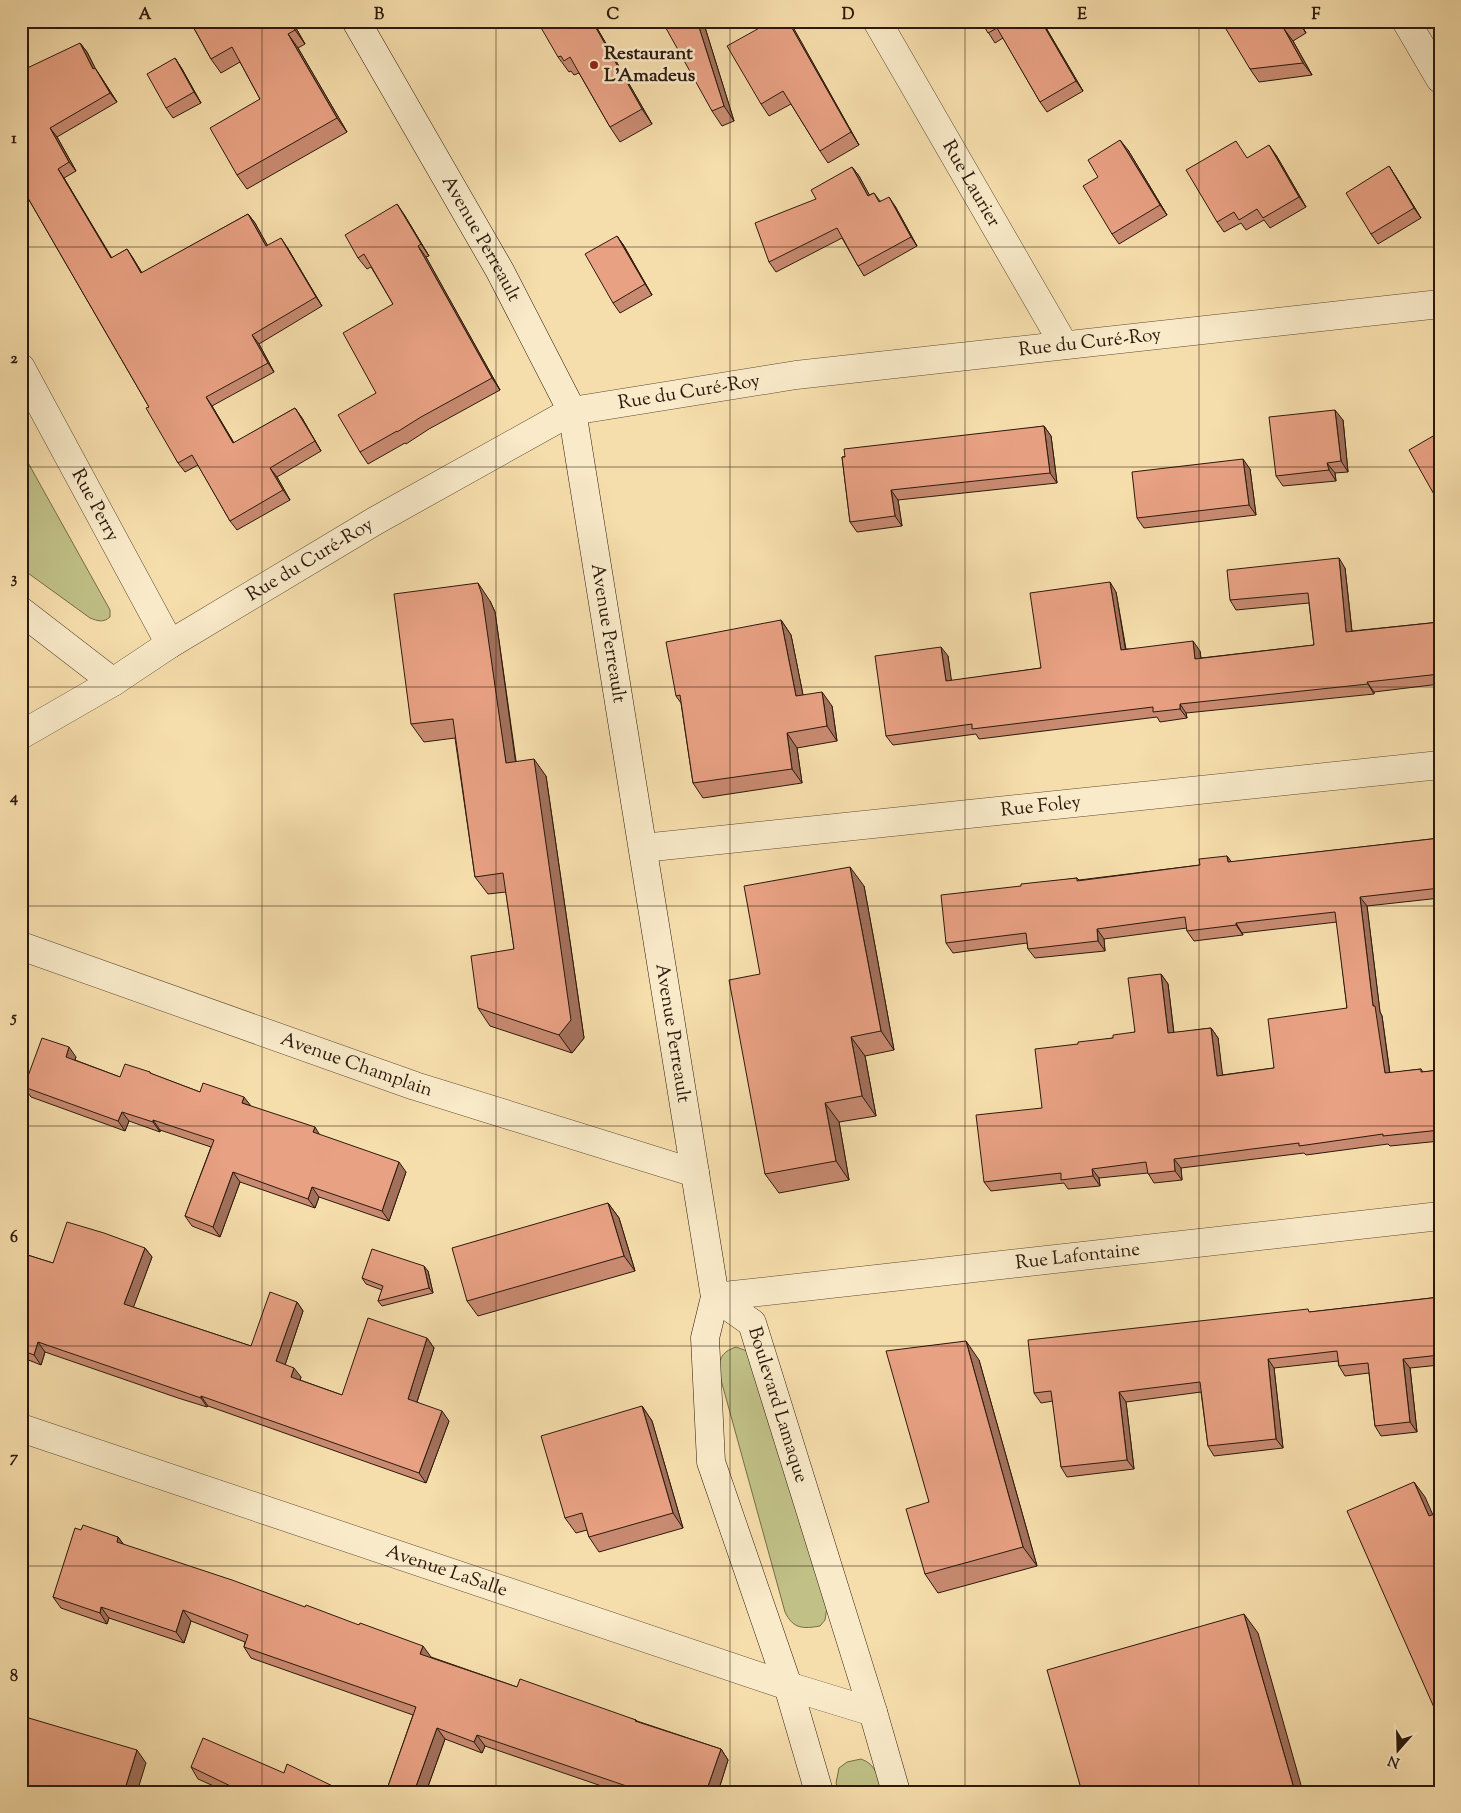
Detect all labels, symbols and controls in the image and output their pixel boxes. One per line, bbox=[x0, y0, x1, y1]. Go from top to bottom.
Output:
text: A bbox=[139, 4, 152, 27]
text: B bbox=[374, 4, 384, 27]
text: C bbox=[607, 4, 620, 27]
text: D bbox=[842, 4, 855, 27]
text: E bbox=[1077, 4, 1087, 27]
text: F bbox=[1312, 4, 1321, 27]
place label: Restaurant L'Amadeus bbox=[604, 41, 696, 90]
marker: Restaurant L'Amadeus bbox=[588, 59, 600, 71]
text: 1 bbox=[11, 128, 17, 151]
street label: Rue Laurier bbox=[935, 135, 1007, 232]
street label: Avenue Perreault bbox=[435, 171, 527, 307]
street label: Rue du Curé-Roy bbox=[1017, 321, 1163, 364]
text: 2 bbox=[10, 348, 18, 371]
street label: Rue du Curé-Roy bbox=[616, 367, 763, 417]
street label: Rue Perry bbox=[64, 464, 126, 547]
street label: Rue du Curé-Roy bbox=[242, 511, 379, 608]
street label: Avenue Perreault bbox=[583, 562, 632, 705]
text: 3 bbox=[11, 568, 18, 591]
text: 4 bbox=[9, 787, 18, 810]
street label: Rue Foley bbox=[999, 789, 1083, 824]
street label: Avenue Perreault bbox=[648, 961, 697, 1105]
text: 5 bbox=[9, 1007, 17, 1030]
street label: Avenue Champlain bbox=[277, 1026, 436, 1104]
text: 6 bbox=[10, 1227, 18, 1250]
street label: Rue Lafontaine bbox=[1014, 1236, 1142, 1277]
street label: Boulevard Lamaque bbox=[741, 1323, 814, 1486]
text: 7 bbox=[10, 1447, 19, 1470]
street label: Avenue LaSalle bbox=[382, 1538, 511, 1604]
text: 8 bbox=[10, 1666, 18, 1689]
north arrow bbox=[1374, 1726, 1424, 1776]
text: N bbox=[1386, 1749, 1403, 1772]

